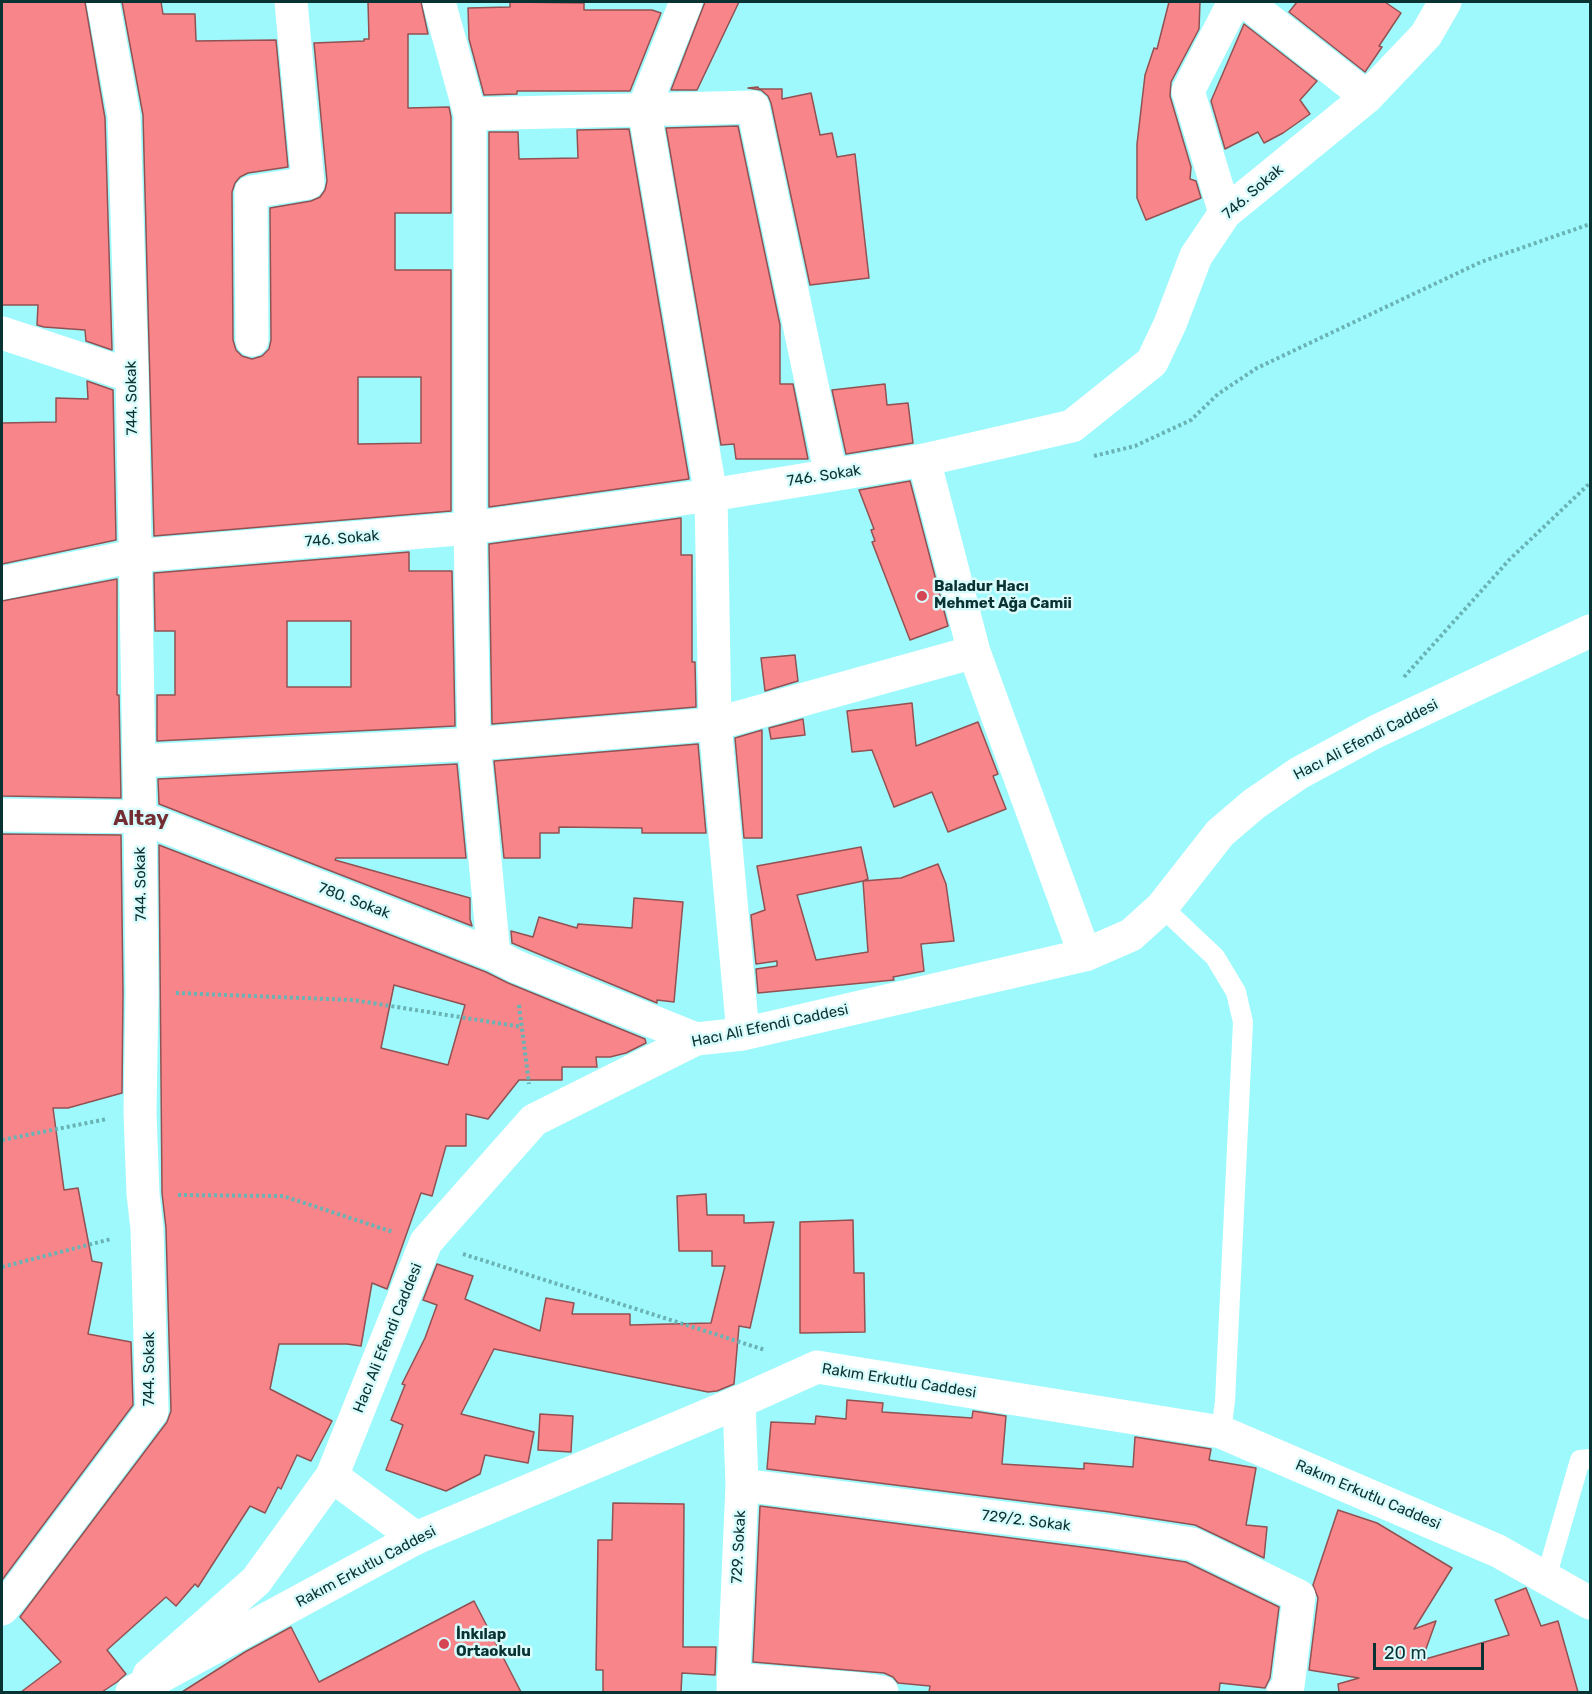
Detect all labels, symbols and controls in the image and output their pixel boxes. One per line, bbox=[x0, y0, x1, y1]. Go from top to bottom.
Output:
street label: 746. Sokak bbox=[1219, 161, 1287, 223]
street label: 744. Sokak bbox=[122, 361, 142, 435]
street label: 746. Sokak bbox=[786, 461, 862, 491]
street label: 746. Sokak bbox=[304, 527, 380, 551]
place label: Baladur Hacı Mehmet Ağa Camii bbox=[934, 578, 1072, 613]
marker: Baladur Hacı Mehmet Ağa Camii bbox=[915, 589, 929, 603]
street label: Hacı Ali Efendi Caddesi bbox=[1291, 696, 1441, 784]
district label: Altay bbox=[113, 806, 169, 832]
street label: 744. Sokak bbox=[131, 847, 151, 921]
street label: 780. Sokak bbox=[316, 879, 392, 923]
street label: Hacı Ali Efendi Caddesi bbox=[690, 1001, 850, 1051]
street label: Hacı Ali Efendi Caddesi bbox=[350, 1261, 426, 1415]
street label: 744. Sokak bbox=[141, 1332, 159, 1406]
street label: Rakım Erkutlu Caddesi bbox=[821, 1360, 977, 1402]
street label: Rakım Erkutlu Caddesi bbox=[1293, 1456, 1443, 1534]
street label: 729/2. Sokak bbox=[981, 1507, 1071, 1535]
street label: 729. Sokak bbox=[728, 1510, 750, 1584]
street label: Rakım Erkutlu Caddesi bbox=[293, 1522, 439, 1612]
place label: İnkılap Ortaokulu bbox=[456, 1626, 531, 1661]
scale bar bbox=[1376, 1631, 1487, 1669]
marker: İnkılap Ortaokulu bbox=[437, 1637, 451, 1651]
text: 20 m bbox=[1384, 1642, 1426, 1664]

